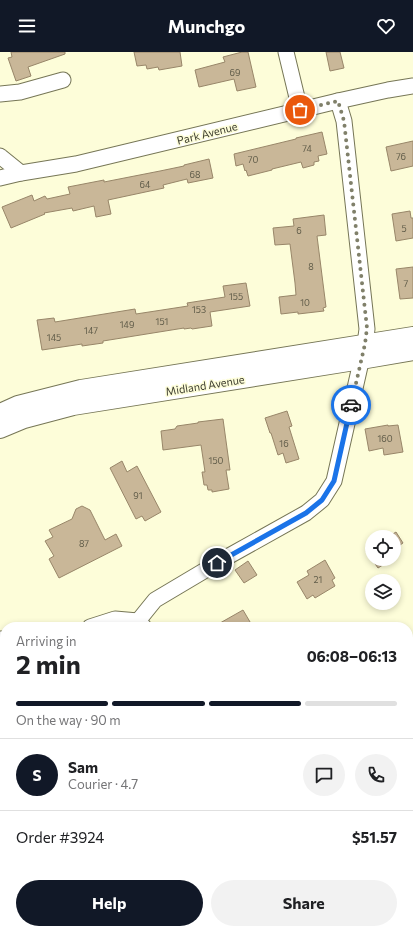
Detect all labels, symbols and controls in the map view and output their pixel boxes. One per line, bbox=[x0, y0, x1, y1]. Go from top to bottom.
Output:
icon: menu bbox=[16, 15, 38, 37]
text: Munchgo bbox=[168, 15, 245, 37]
icon: heart bbox=[375, 15, 397, 37]
house number: 69 bbox=[230, 67, 240, 78]
pin bbox=[283, 93, 317, 127]
icon: bag bbox=[289, 99, 311, 121]
street label: Park Avenue bbox=[175, 119, 239, 147]
house number: 74 bbox=[302, 143, 312, 154]
house number: 76 bbox=[396, 151, 406, 162]
house number: 70 bbox=[248, 154, 258, 165]
house number: 68 bbox=[190, 169, 200, 180]
house number: 64 bbox=[140, 179, 151, 190]
house number: 5 bbox=[401, 223, 407, 234]
house number: 6 bbox=[296, 225, 302, 236]
house number: 8 bbox=[308, 261, 314, 272]
house number: 7 bbox=[404, 278, 409, 289]
house number: 155 bbox=[229, 291, 243, 302]
house number: 10 bbox=[300, 297, 310, 308]
house number: 153 bbox=[192, 304, 206, 315]
house number: 151 bbox=[156, 316, 168, 327]
house number: 149 bbox=[120, 319, 134, 330]
house number: 147 bbox=[84, 325, 98, 336]
house number: 145 bbox=[47, 332, 61, 343]
street label: Midland Avenue bbox=[165, 372, 246, 398]
courier bbox=[331, 385, 371, 425]
icon: car bbox=[340, 394, 362, 416]
house number: 160 bbox=[377, 433, 393, 444]
house number: 16 bbox=[279, 438, 289, 449]
house number: 150 bbox=[209, 455, 224, 466]
house number: 91 bbox=[133, 490, 143, 501]
map controls bbox=[365, 530, 401, 610]
button: locate bbox=[365, 530, 401, 566]
house number: 87 bbox=[79, 538, 89, 549]
pin bbox=[200, 546, 234, 580]
icon: home bbox=[206, 552, 228, 574]
house number: 21 bbox=[314, 574, 322, 585]
button: layers bbox=[365, 574, 401, 610]
text: Arriving in bbox=[16, 633, 76, 649]
text: 06:08–06:13 bbox=[307, 647, 397, 665]
text: 2 min bbox=[16, 648, 81, 679]
text: On the way · 90 m bbox=[16, 712, 121, 728]
button: chat bbox=[303, 754, 345, 796]
button: phone bbox=[355, 754, 397, 796]
text: Sam bbox=[68, 758, 98, 776]
text: S bbox=[32, 766, 42, 784]
text: Courier · 4.7 bbox=[68, 776, 138, 792]
text: Order #3924 bbox=[16, 828, 104, 846]
text: $51.57 bbox=[352, 828, 397, 846]
button: Help bbox=[16, 880, 203, 926]
button: Share bbox=[211, 880, 397, 926]

